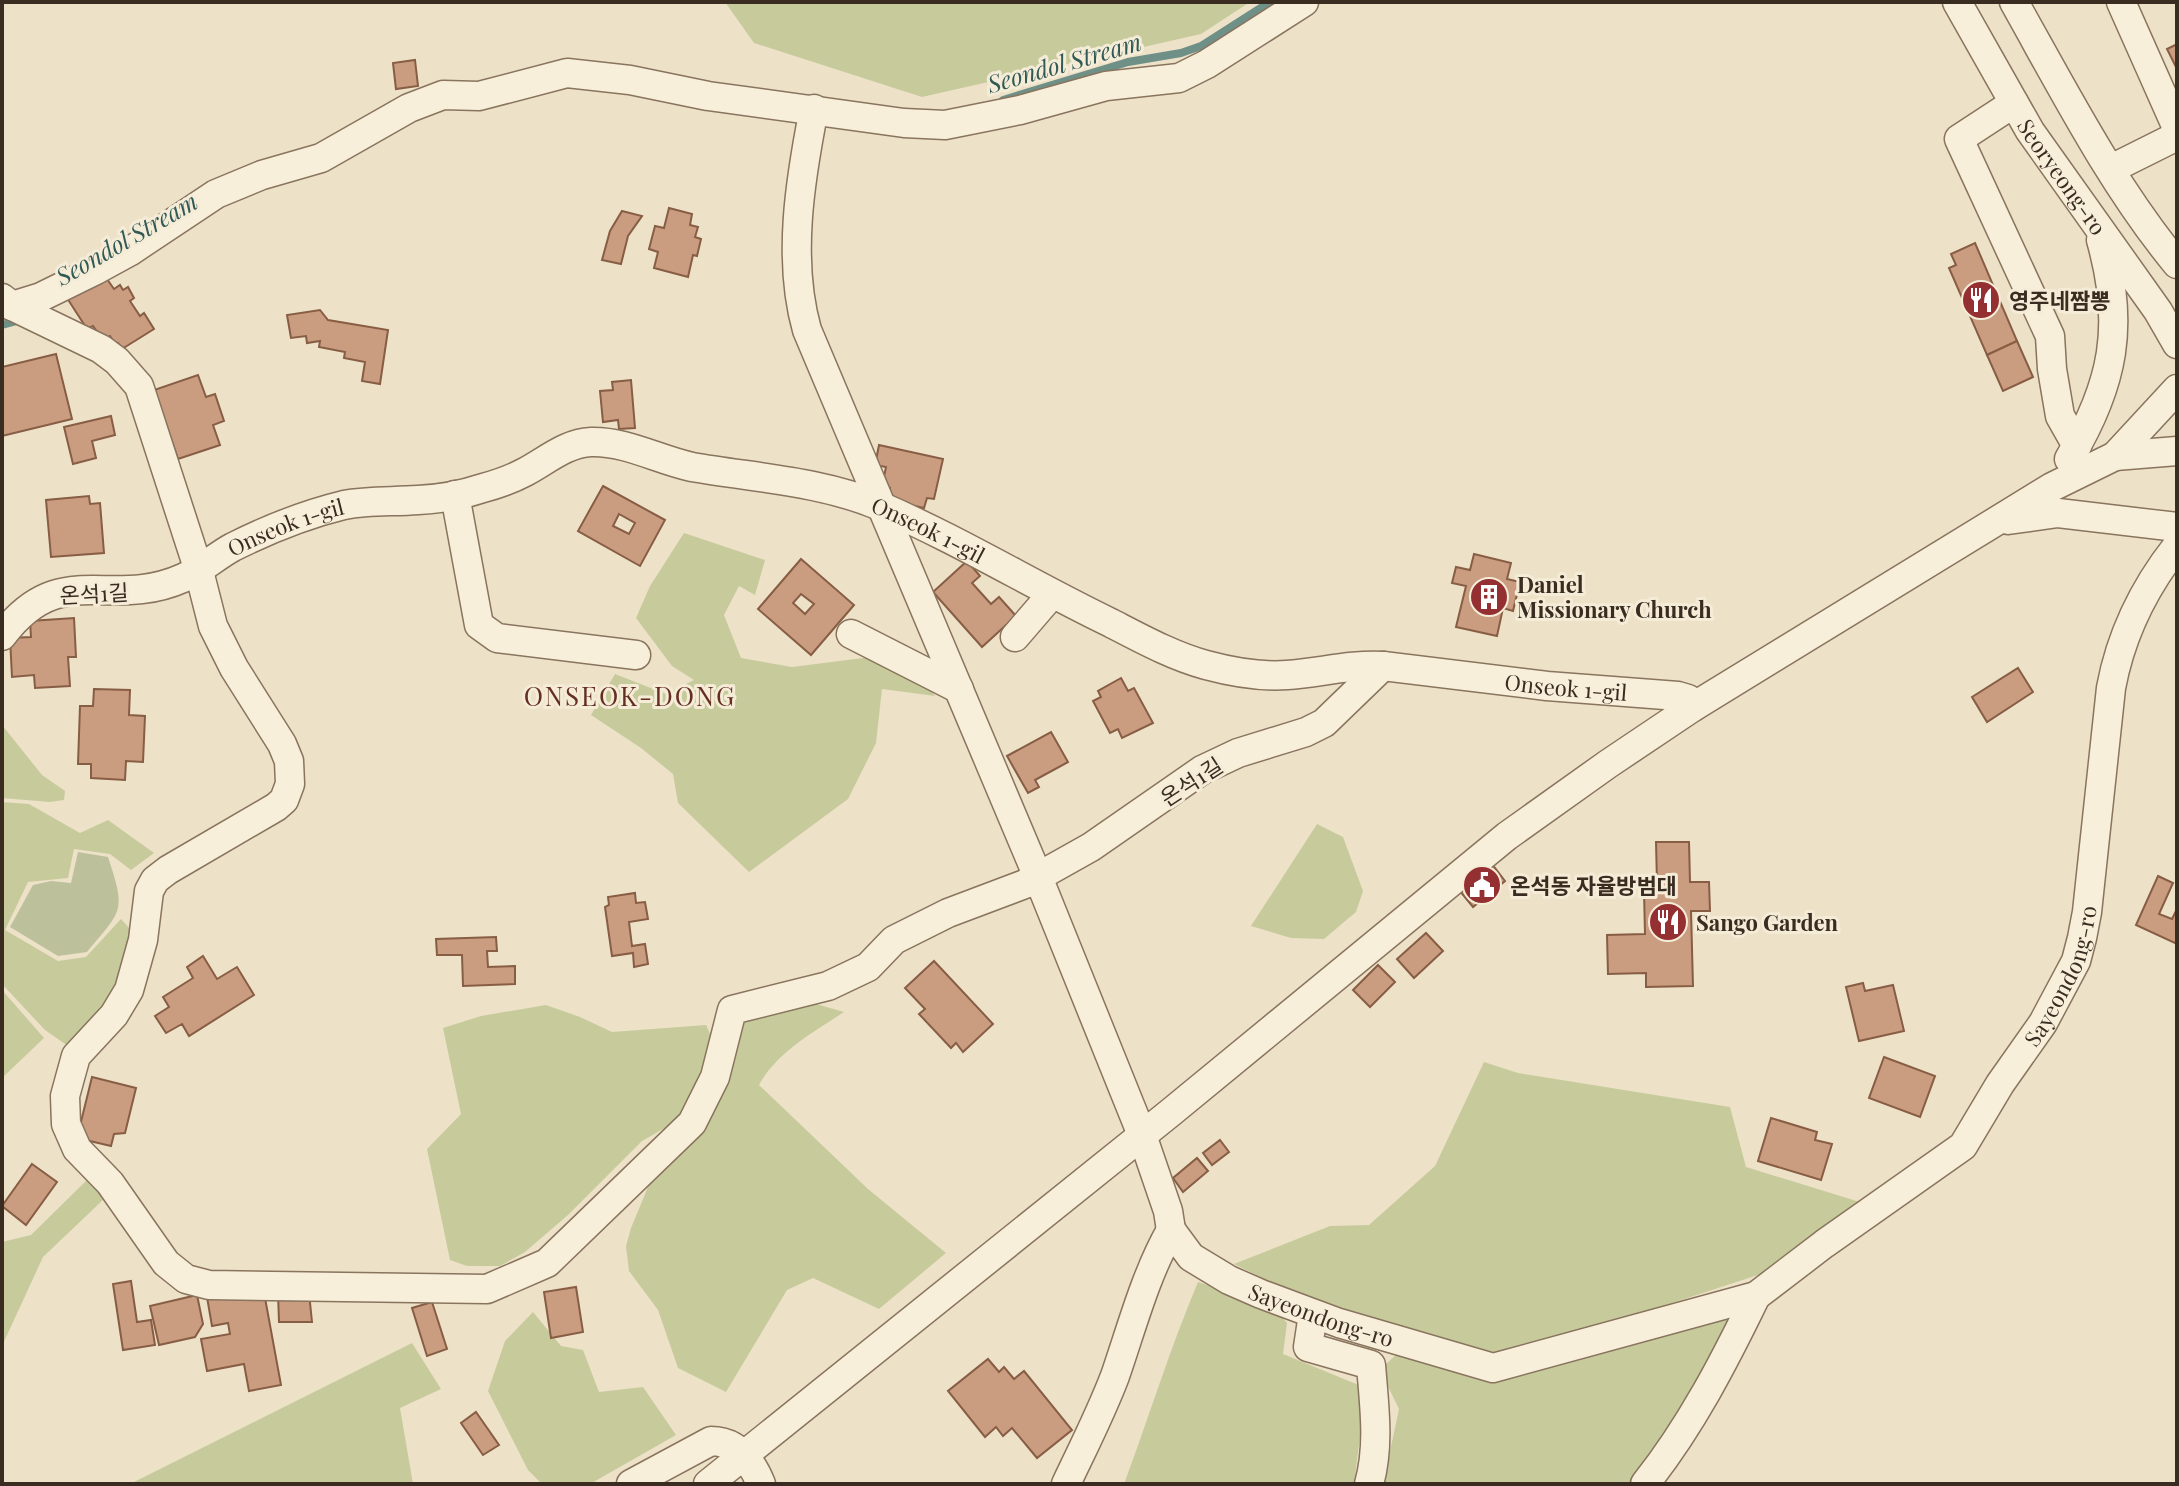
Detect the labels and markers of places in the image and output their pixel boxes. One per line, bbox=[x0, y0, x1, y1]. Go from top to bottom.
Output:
restaurant icon: 영주네짬뽕 bbox=[1960, 279, 2002, 321]
place label: 영주네짬뽕 bbox=[2009, 285, 2110, 315]
place label: Daniel Missionary Church bbox=[1517, 569, 1712, 624]
building icon: Daniel Missionary Church bbox=[1468, 576, 1510, 618]
public building icon: 온석동 자율방범대 bbox=[1461, 864, 1503, 906]
place label: 온석동 자율방범대 bbox=[1510, 870, 1677, 900]
restaurant icon: Sango Garden bbox=[1647, 901, 1689, 943]
place label: Sango Garden bbox=[1696, 907, 1839, 937]

